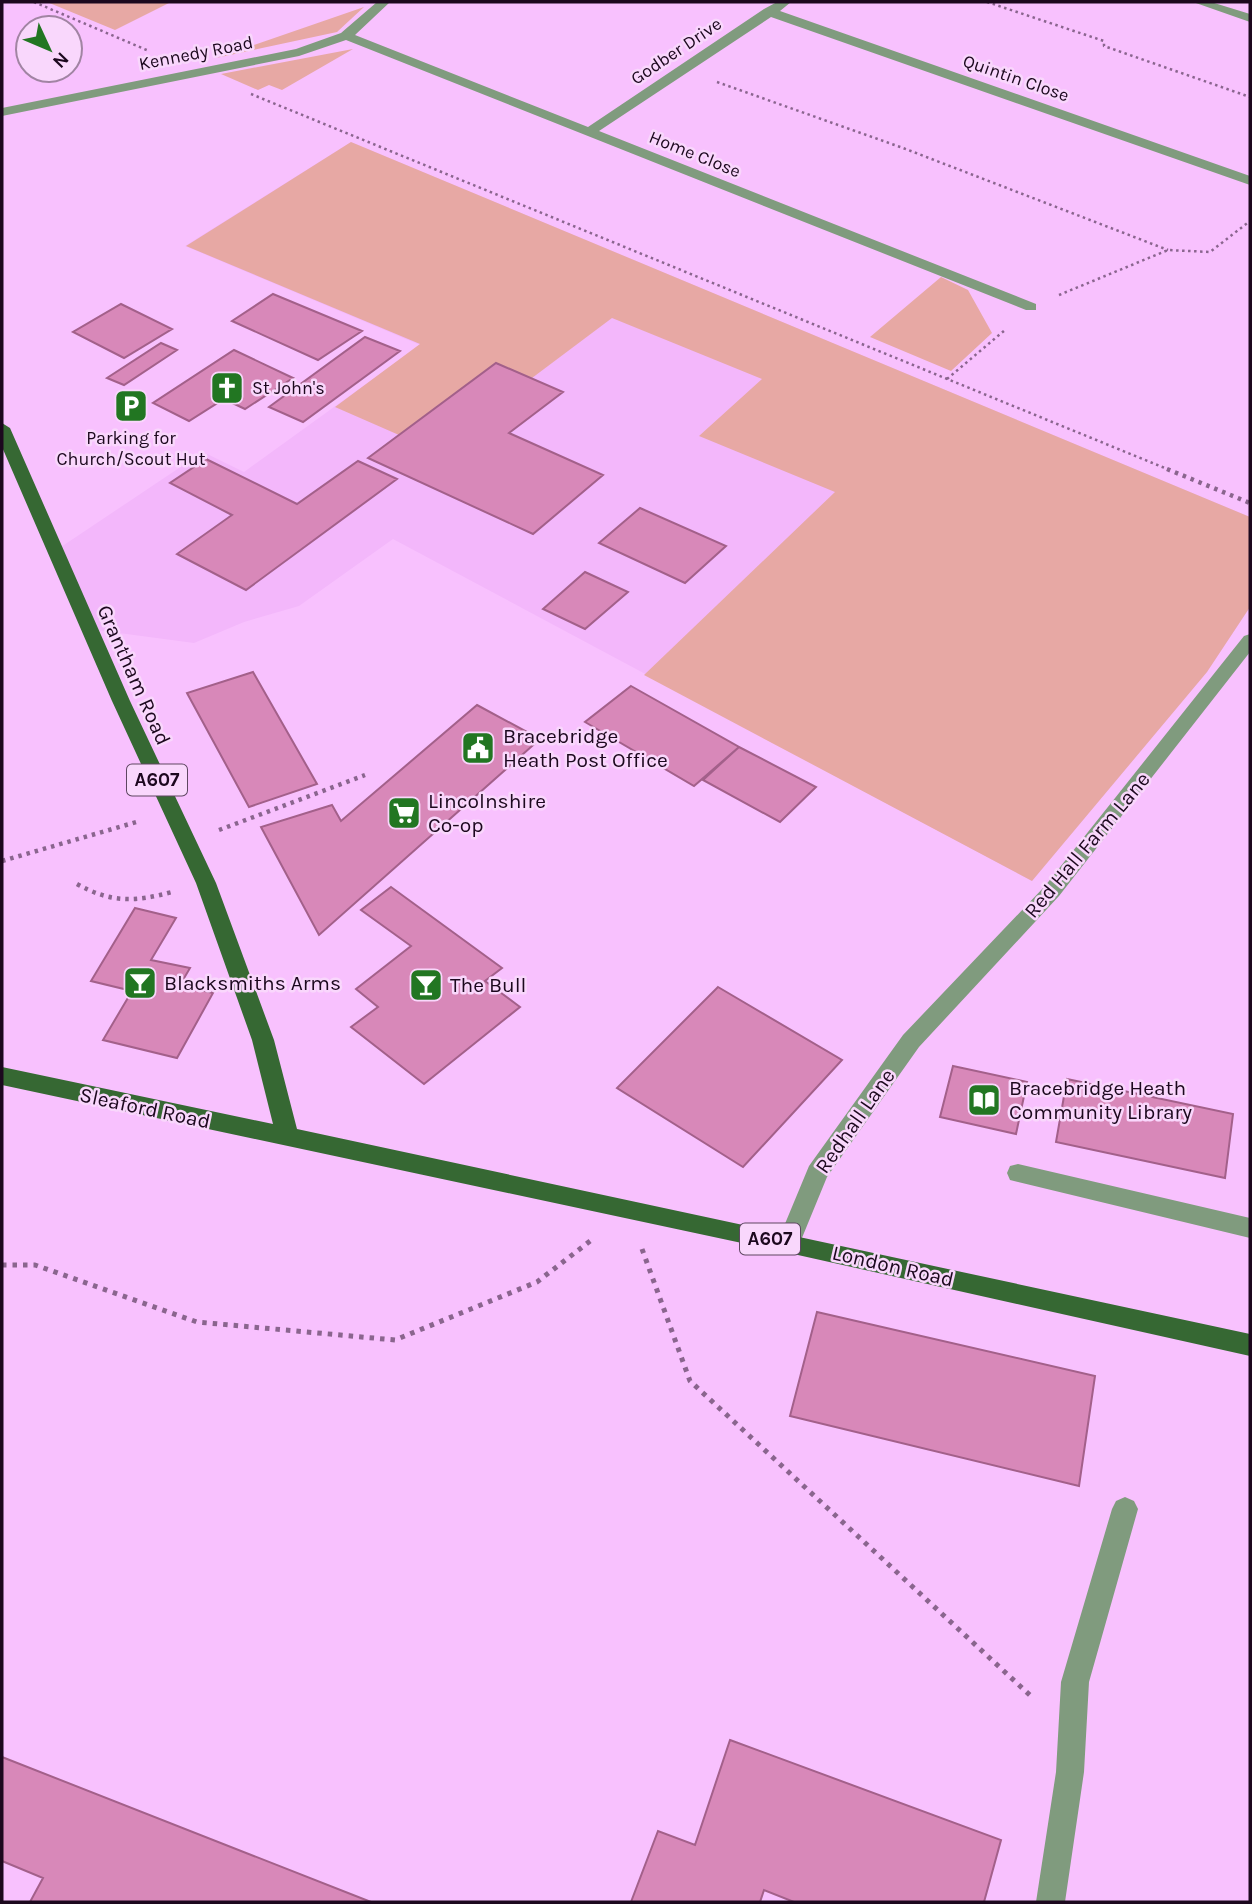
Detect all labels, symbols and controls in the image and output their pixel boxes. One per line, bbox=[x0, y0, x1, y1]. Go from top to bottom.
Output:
street label: Godber Drive bbox=[626, 13, 726, 89]
north arrow bbox=[14, 14, 84, 84]
street label: Kennedy Road bbox=[137, 31, 255, 75]
text: N bbox=[48, 48, 73, 73]
street label: Quintin Close bbox=[960, 50, 1072, 106]
street label: Home Close bbox=[646, 126, 744, 182]
church icon: St John's bbox=[208, 369, 246, 407]
place label: St John's bbox=[252, 377, 325, 399]
parking icon: Parking for Church/Scout Hut bbox=[112, 387, 150, 425]
place label: Parking for Church/Scout Hut bbox=[57, 427, 206, 470]
street label: Grantham Road bbox=[92, 601, 176, 749]
place label: Bracebridge Heath Post Office bbox=[503, 724, 668, 772]
public building icon: Bracebridge Heath Post Office bbox=[459, 729, 497, 767]
road number: A607 bbox=[127, 764, 187, 796]
street label: Red Hall Farm Lane bbox=[1019, 767, 1155, 923]
place label: Lincolnshire Co-op bbox=[428, 789, 546, 837]
supermarket icon: Lincolnshire Co-op bbox=[385, 794, 423, 832]
bar icon: Blacksmiths Arms bbox=[121, 964, 159, 1002]
bar icon: The Bull bbox=[407, 966, 445, 1004]
place label: Blacksmiths Arms bbox=[164, 971, 341, 995]
place label: The Bull bbox=[450, 973, 526, 997]
street label: Redhall Lane bbox=[810, 1064, 900, 1178]
place label: Bracebridge Heath Community Library bbox=[1009, 1076, 1192, 1124]
library icon: Bracebridge Heath Community Library bbox=[965, 1081, 1003, 1119]
street label: Sleaford Road bbox=[77, 1082, 213, 1134]
road number: A607 bbox=[740, 1224, 800, 1254]
street label: London Road bbox=[830, 1240, 956, 1292]

